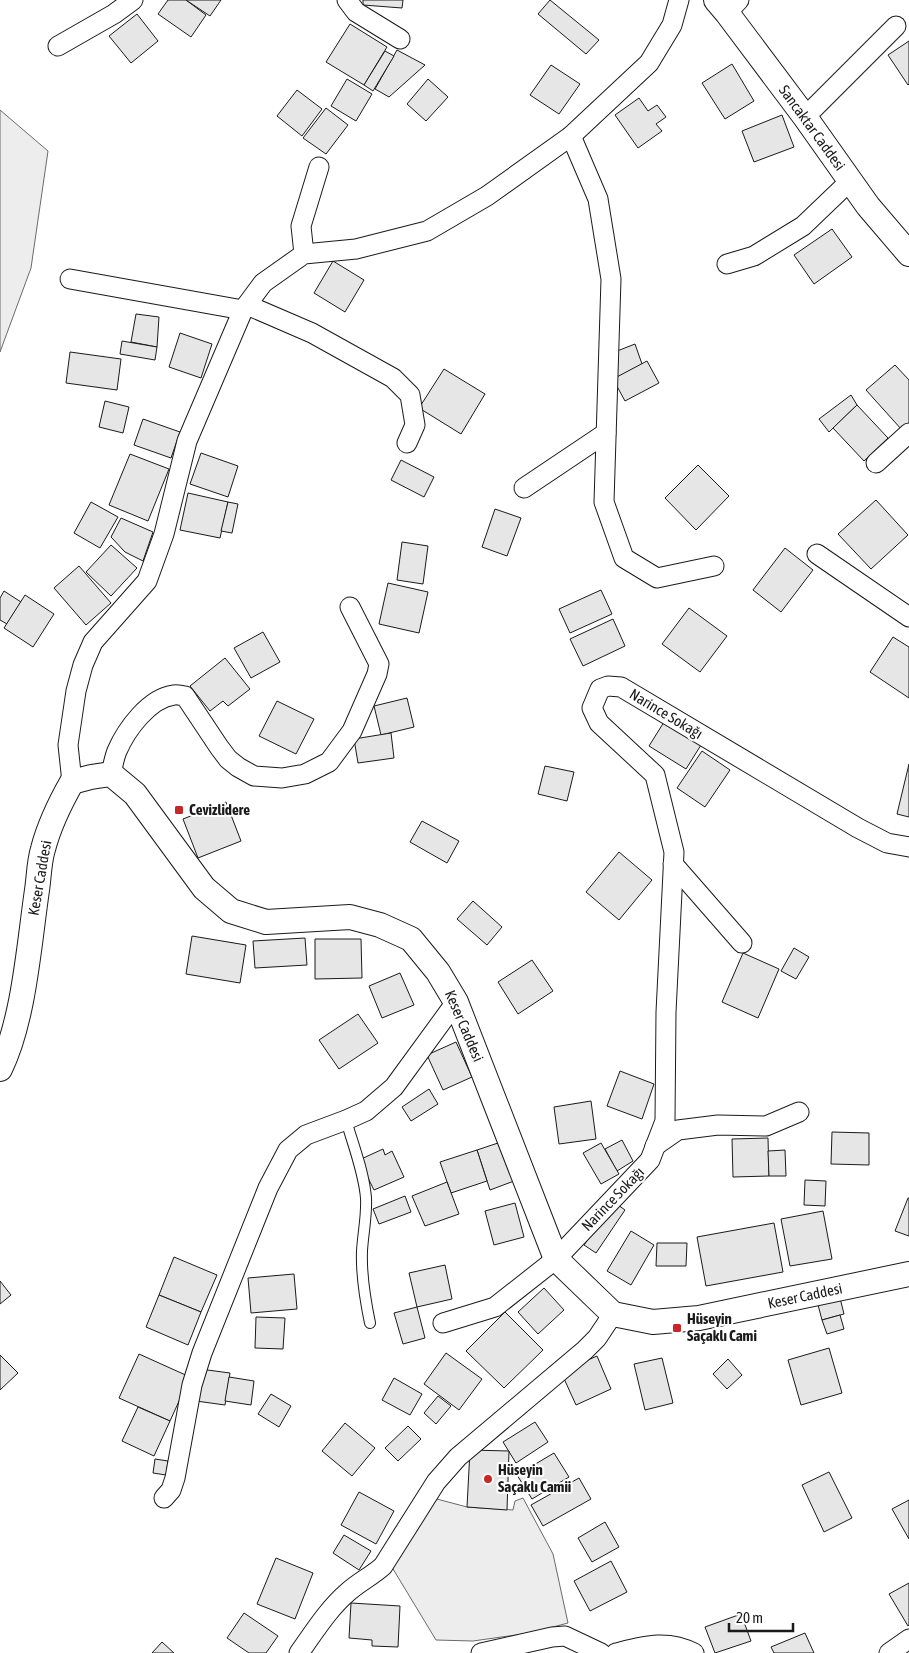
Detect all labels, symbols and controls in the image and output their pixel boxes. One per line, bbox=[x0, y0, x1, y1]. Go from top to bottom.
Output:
street label: Sancaktar Caddesi bbox=[776, 82, 849, 174]
street label: Narince Sokağı bbox=[627, 685, 706, 742]
place label: Cevizlidere bbox=[189, 801, 250, 818]
marker: Cevizlidere bbox=[173, 804, 185, 816]
street label: Keser Caddesi bbox=[25, 839, 54, 917]
street label: Keser Caddesi bbox=[442, 988, 487, 1064]
street label: Narince Sokağı bbox=[578, 1163, 647, 1234]
street label: Keser Caddesi bbox=[766, 1279, 844, 1312]
place label: Hüseyin Saçaklı Cami bbox=[687, 1310, 757, 1344]
marker: Hüseyin Saçaklı Cami bbox=[671, 1322, 683, 1334]
place label: Hüseyin Saçaklı Camii bbox=[498, 1461, 571, 1495]
marker: Hüseyin Saçaklı Camii bbox=[482, 1473, 494, 1485]
scale bar bbox=[729, 1600, 793, 1632]
text: 20 m bbox=[736, 1609, 763, 1626]

